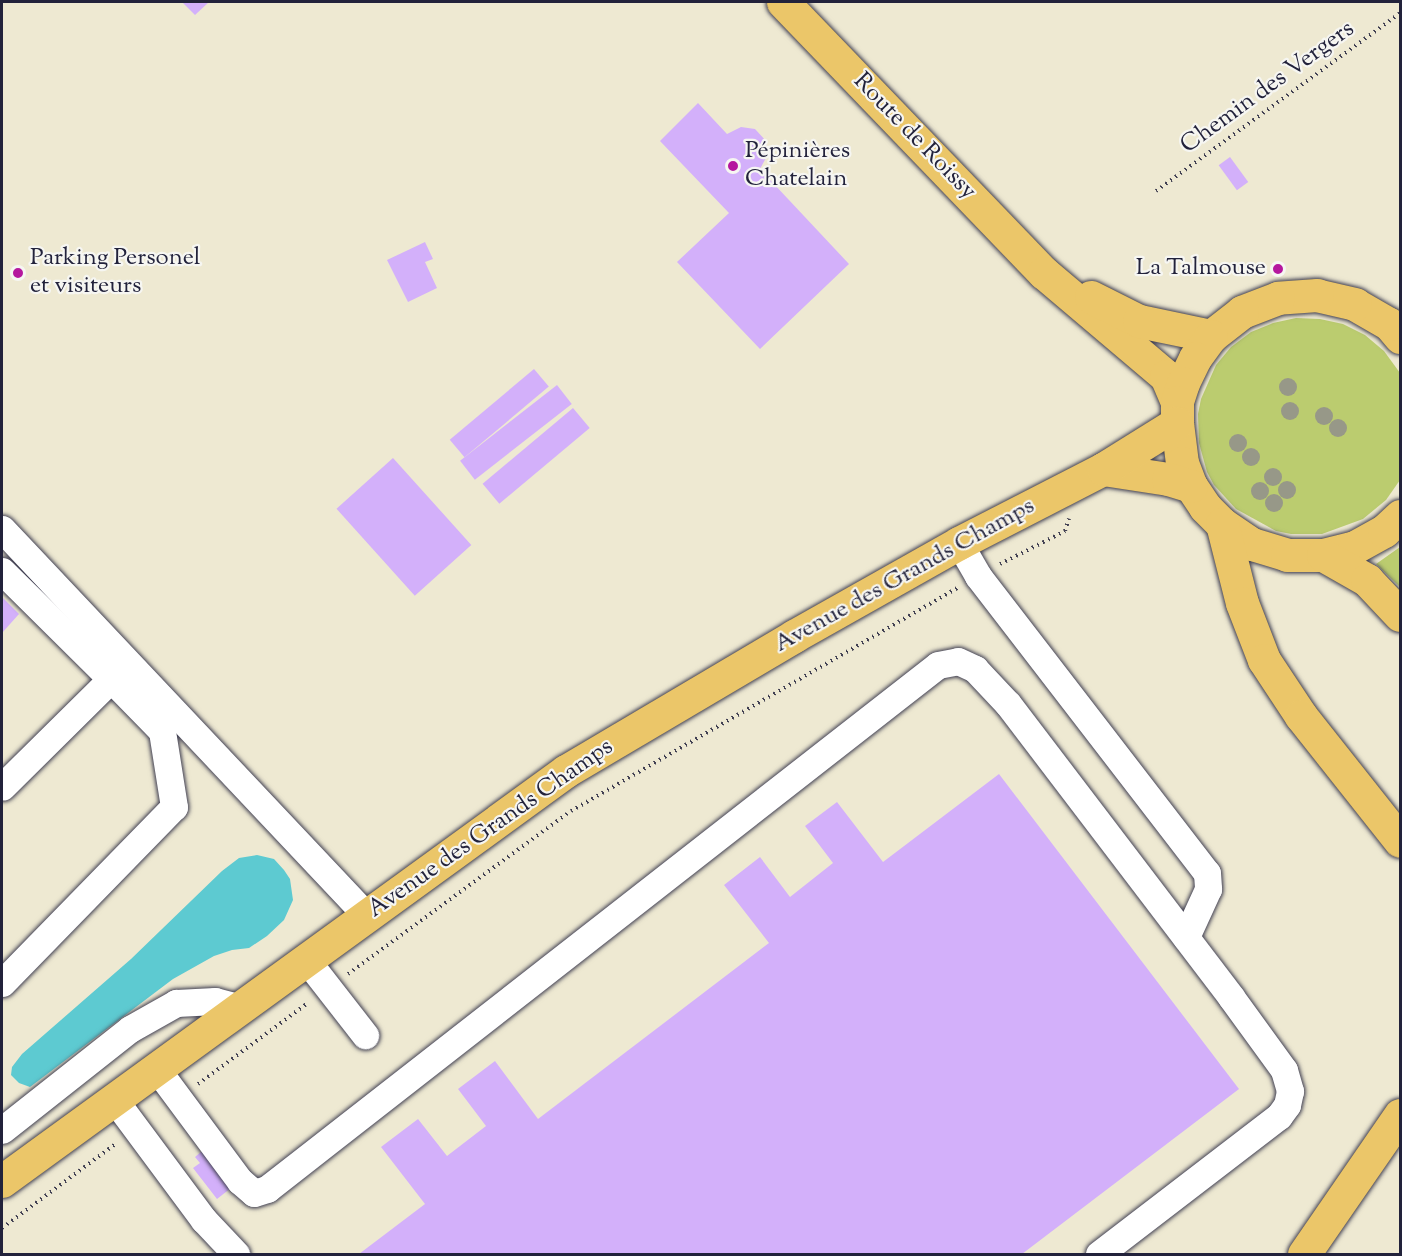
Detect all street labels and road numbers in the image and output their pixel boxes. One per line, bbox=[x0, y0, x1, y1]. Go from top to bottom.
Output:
street label: Chemin des Vergers bbox=[1175, 15, 1361, 161]
street label: Route de Roissy bbox=[846, 68, 982, 206]
street label: Avenue des Grands Champs bbox=[770, 492, 1040, 660]
street label: Avenue des Grands Champs bbox=[363, 733, 619, 925]

